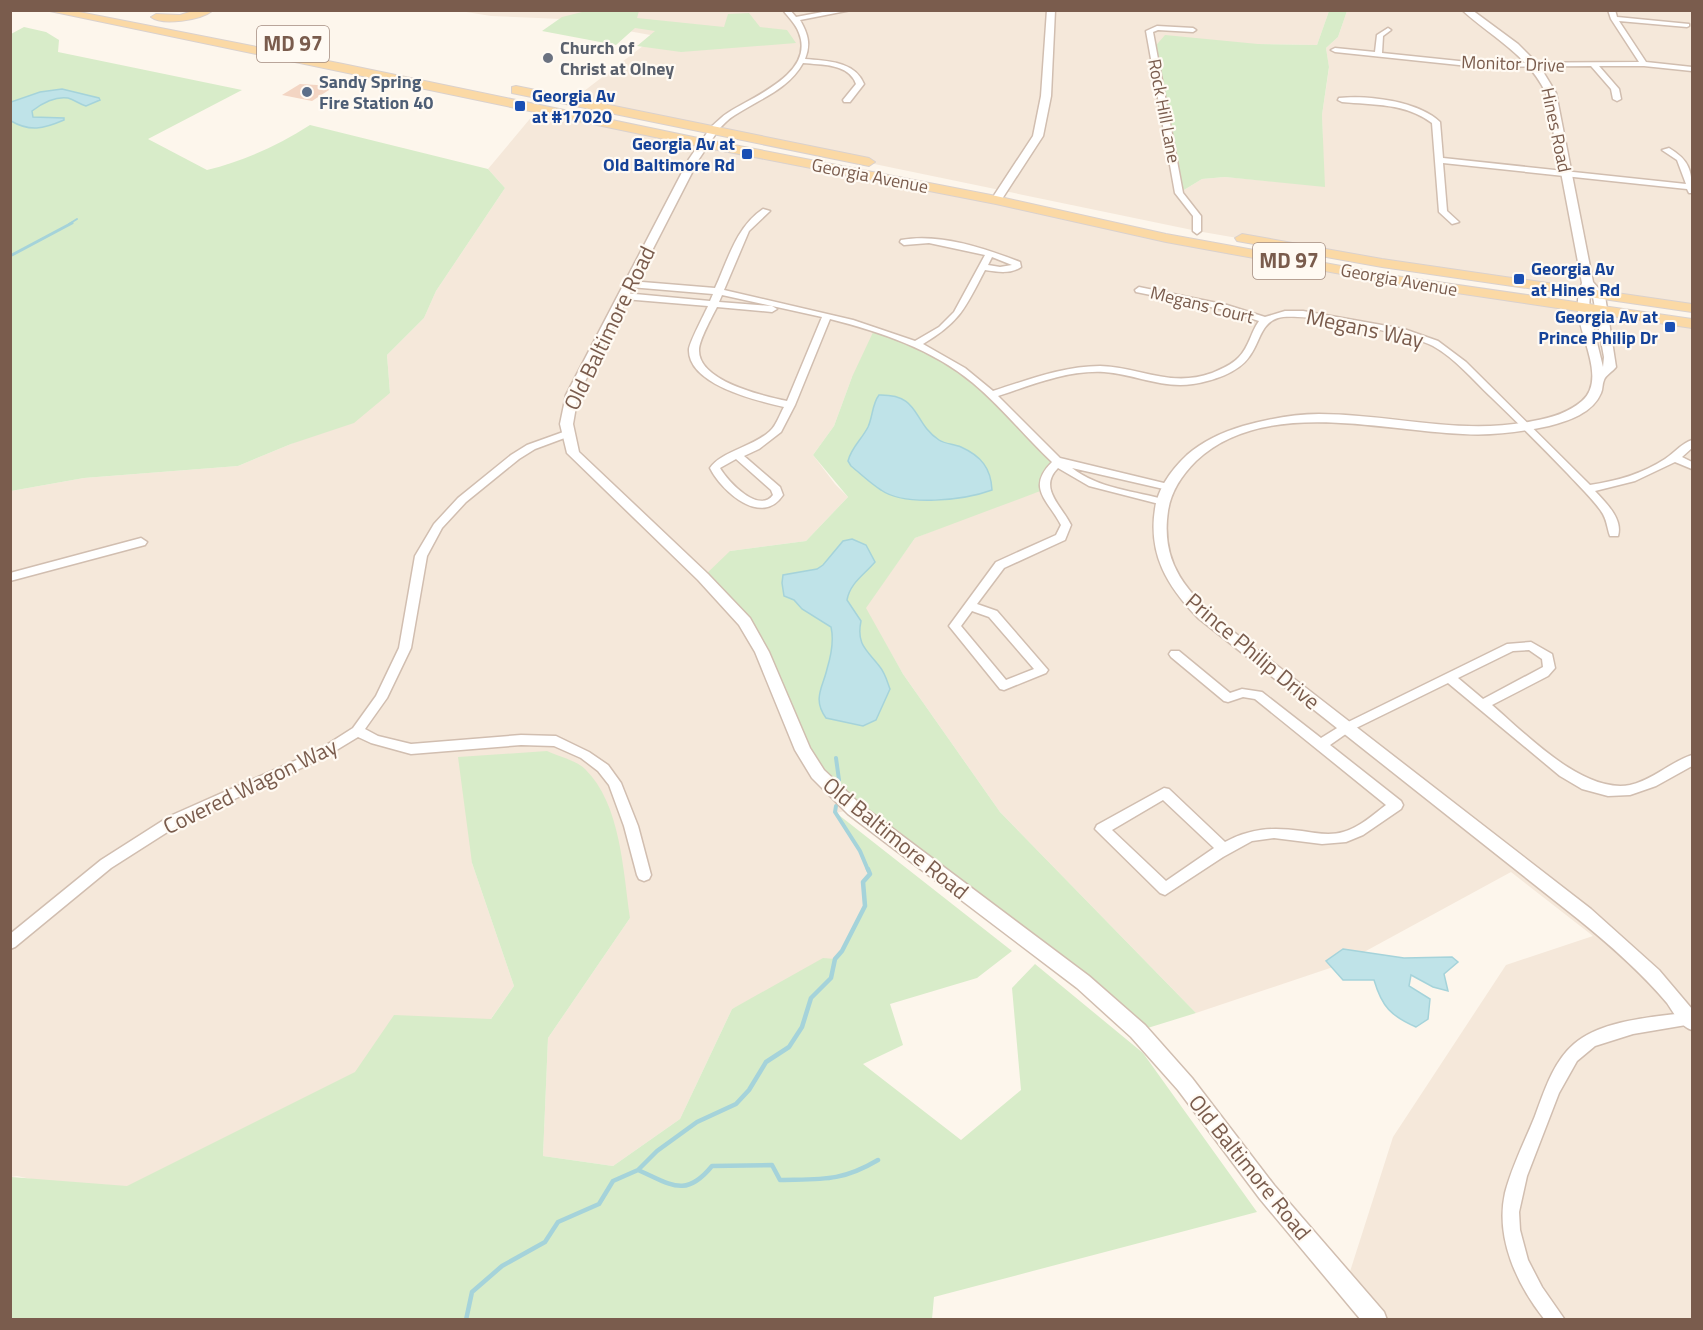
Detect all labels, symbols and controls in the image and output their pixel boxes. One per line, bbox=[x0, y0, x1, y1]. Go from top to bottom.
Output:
road number: MD 97 bbox=[257, 26, 329, 62]
place label: Church of Christ at Olney bbox=[560, 34, 674, 82]
street label: Monitor Drive bbox=[1461, 48, 1565, 79]
marker: Church of Christ at Olney bbox=[541, 51, 555, 65]
street label: Rock Hill Lane bbox=[1141, 56, 1188, 165]
place label: Sandy Spring Fire Station 40 bbox=[319, 68, 433, 116]
place label: Georgia Av at #17020 bbox=[532, 82, 615, 130]
marker: Sandy Spring Fire Station 40 bbox=[300, 85, 314, 99]
street label: Hines Road bbox=[1534, 85, 1579, 175]
marker: Georgia Av at #17020 bbox=[513, 99, 527, 113]
place label: Georgia Av at Old Baltimore Rd bbox=[603, 130, 735, 178]
marker: Georgia Av at Old Baltimore Rd bbox=[740, 147, 754, 161]
street label: Georgia Avenue bbox=[809, 151, 931, 200]
street label: Old Baltimore Road bbox=[554, 240, 664, 416]
road number: MD 97 bbox=[1253, 243, 1325, 279]
place label: Georgia Av at Hines Rd bbox=[1531, 255, 1620, 303]
street label: Georgia Avenue bbox=[1339, 256, 1460, 303]
marker: Georgia Av at Hines Rd bbox=[1512, 272, 1526, 286]
street label: Megans Court bbox=[1148, 279, 1257, 331]
street label: Megans Way bbox=[1303, 299, 1427, 357]
place label: Georgia Av at Prince Philip Dr bbox=[1538, 303, 1658, 351]
marker: Georgia Av at Prince Philip Dr bbox=[1663, 320, 1677, 334]
street label: Prince Philip Drive bbox=[1178, 584, 1328, 718]
street label: Covered Wagon Way bbox=[157, 729, 343, 843]
street label: Old Baltimore Road bbox=[816, 768, 976, 908]
street label: Old Baltimore Road bbox=[1180, 1087, 1320, 1247]

